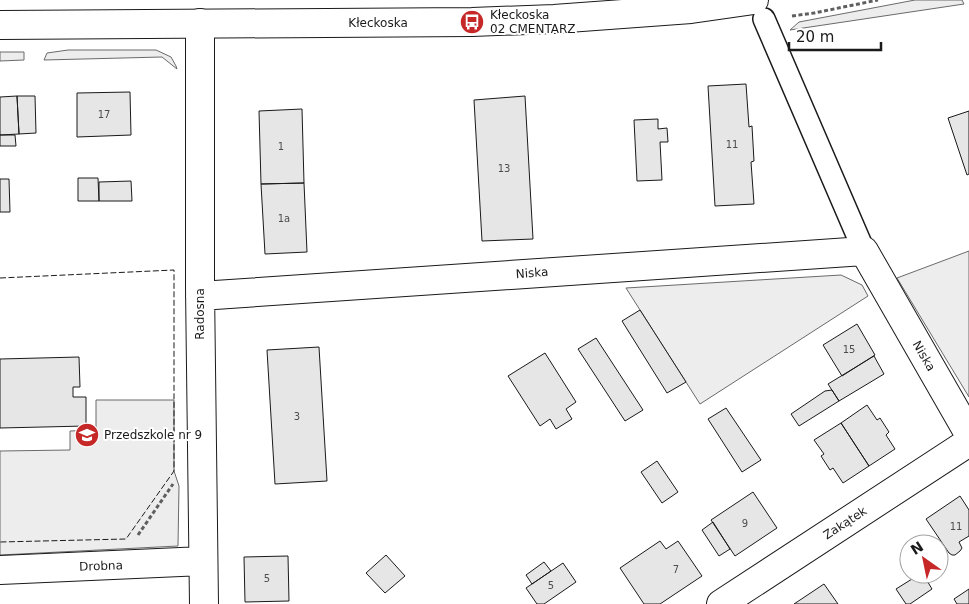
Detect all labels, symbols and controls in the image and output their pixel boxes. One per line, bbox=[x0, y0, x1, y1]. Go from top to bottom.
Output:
place label: Kłeckoska 02 CMENTARZ bbox=[490, 8, 576, 36]
bus stop icon: Kłeckoska 02 CMENTARZ bbox=[459, 9, 485, 35]
street label: Kłeckoska bbox=[348, 16, 408, 30]
scale bar bbox=[789, 20, 882, 52]
text: 20 m bbox=[796, 28, 834, 46]
house number: 17 bbox=[98, 109, 110, 120]
house number: 11 bbox=[726, 139, 738, 150]
house number: 1 bbox=[278, 141, 284, 152]
house number: 13 bbox=[498, 163, 510, 174]
house number: 1a bbox=[278, 213, 290, 224]
street label: Niska bbox=[515, 265, 549, 281]
street label: Radosna bbox=[193, 288, 207, 340]
street label: Niska bbox=[910, 338, 938, 374]
house number: 15 bbox=[843, 344, 855, 355]
house number: 3 bbox=[294, 411, 300, 422]
school or university icon: Przedszkole nr 9 bbox=[74, 422, 100, 448]
place label: Przedszkole nr 9 bbox=[104, 428, 202, 442]
street label: Zakątek bbox=[821, 504, 869, 542]
house number: 9 bbox=[742, 518, 748, 529]
house number: 11 bbox=[950, 521, 962, 532]
north arrow bbox=[899, 534, 949, 584]
text: N bbox=[908, 538, 926, 558]
street label: Drobna bbox=[79, 558, 123, 574]
house number: 7 bbox=[673, 564, 679, 575]
house number: 5 bbox=[264, 573, 270, 584]
house number: 5 bbox=[548, 580, 554, 591]

